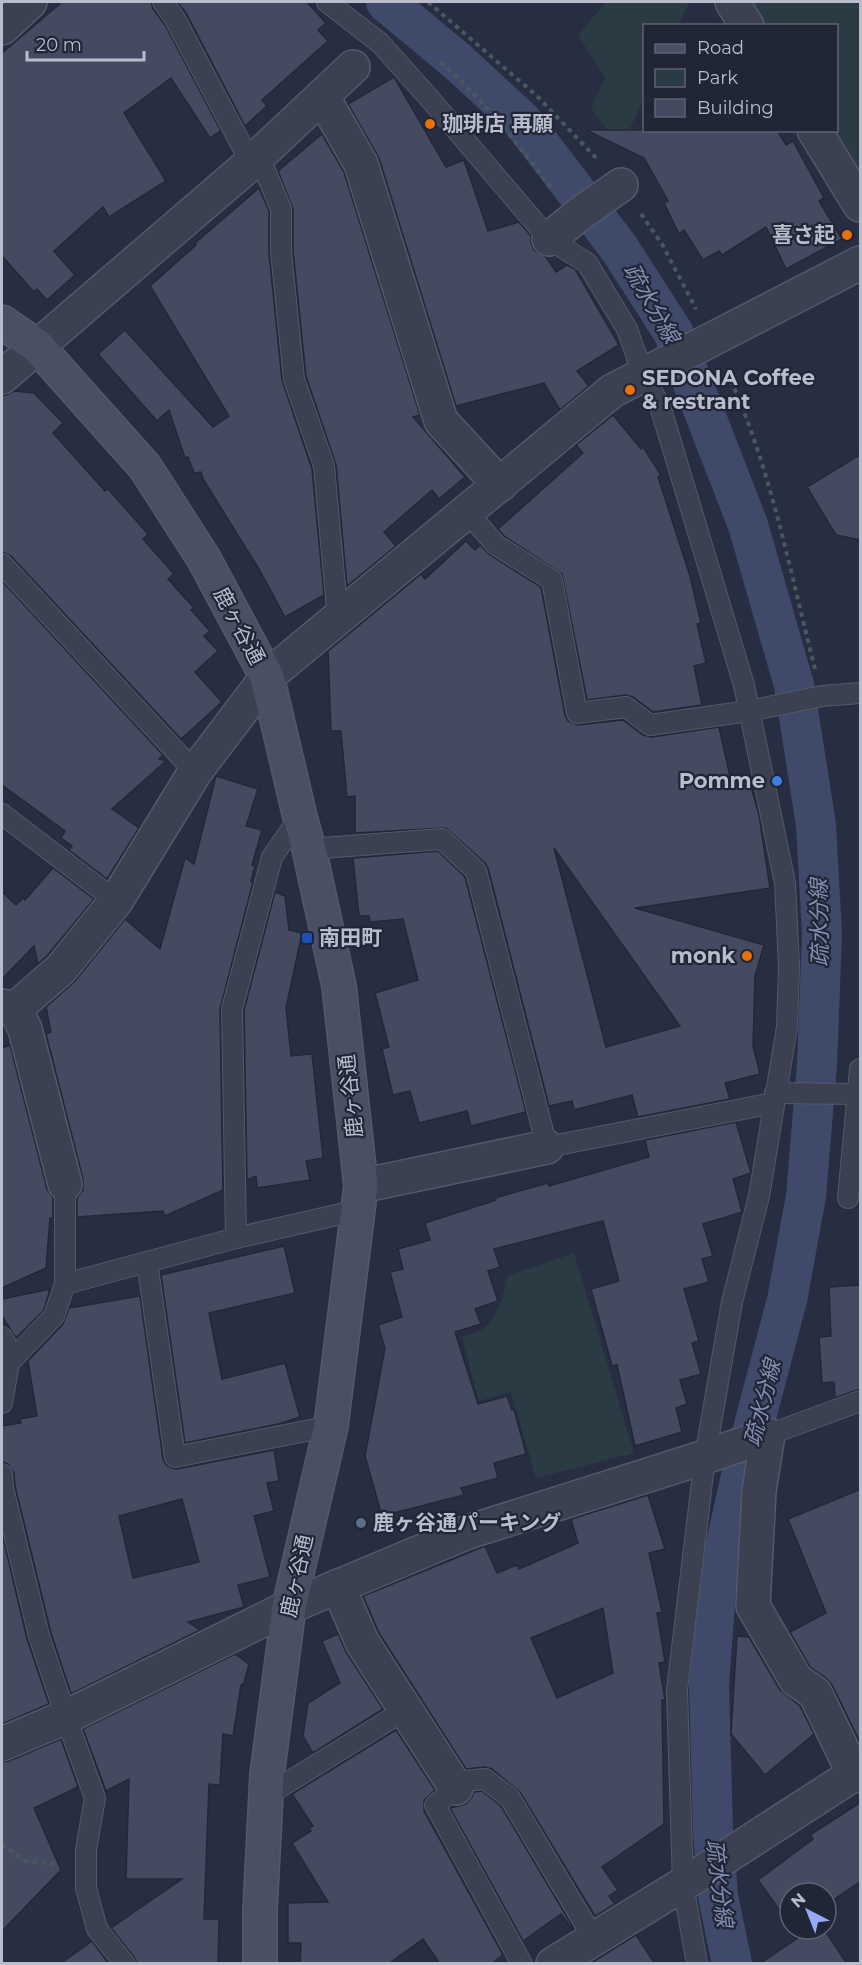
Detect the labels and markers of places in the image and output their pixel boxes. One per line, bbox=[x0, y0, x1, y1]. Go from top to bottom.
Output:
place label: 珈琲店 再願 bbox=[442, 111, 553, 136]
marker: 珈琲店 再願 bbox=[423, 117, 437, 131]
place label: 喜さ起 bbox=[772, 222, 835, 247]
marker: 喜さ起 bbox=[840, 228, 854, 242]
place label: SEDONA Coffee & restrant bbox=[642, 365, 815, 414]
marker: SEDONA Coffee & restrant bbox=[623, 383, 637, 397]
place label: Pomme bbox=[679, 768, 765, 793]
marker: Pomme bbox=[770, 774, 784, 788]
place label: 南田町 bbox=[319, 925, 382, 950]
marker: 南田町 bbox=[300, 931, 314, 945]
place label: monk bbox=[671, 943, 735, 968]
marker: monk bbox=[740, 949, 754, 963]
place label: 鹿ヶ谷通パーキング bbox=[373, 1510, 561, 1535]
marker: 鹿ヶ谷通パーキング bbox=[354, 1516, 368, 1530]

